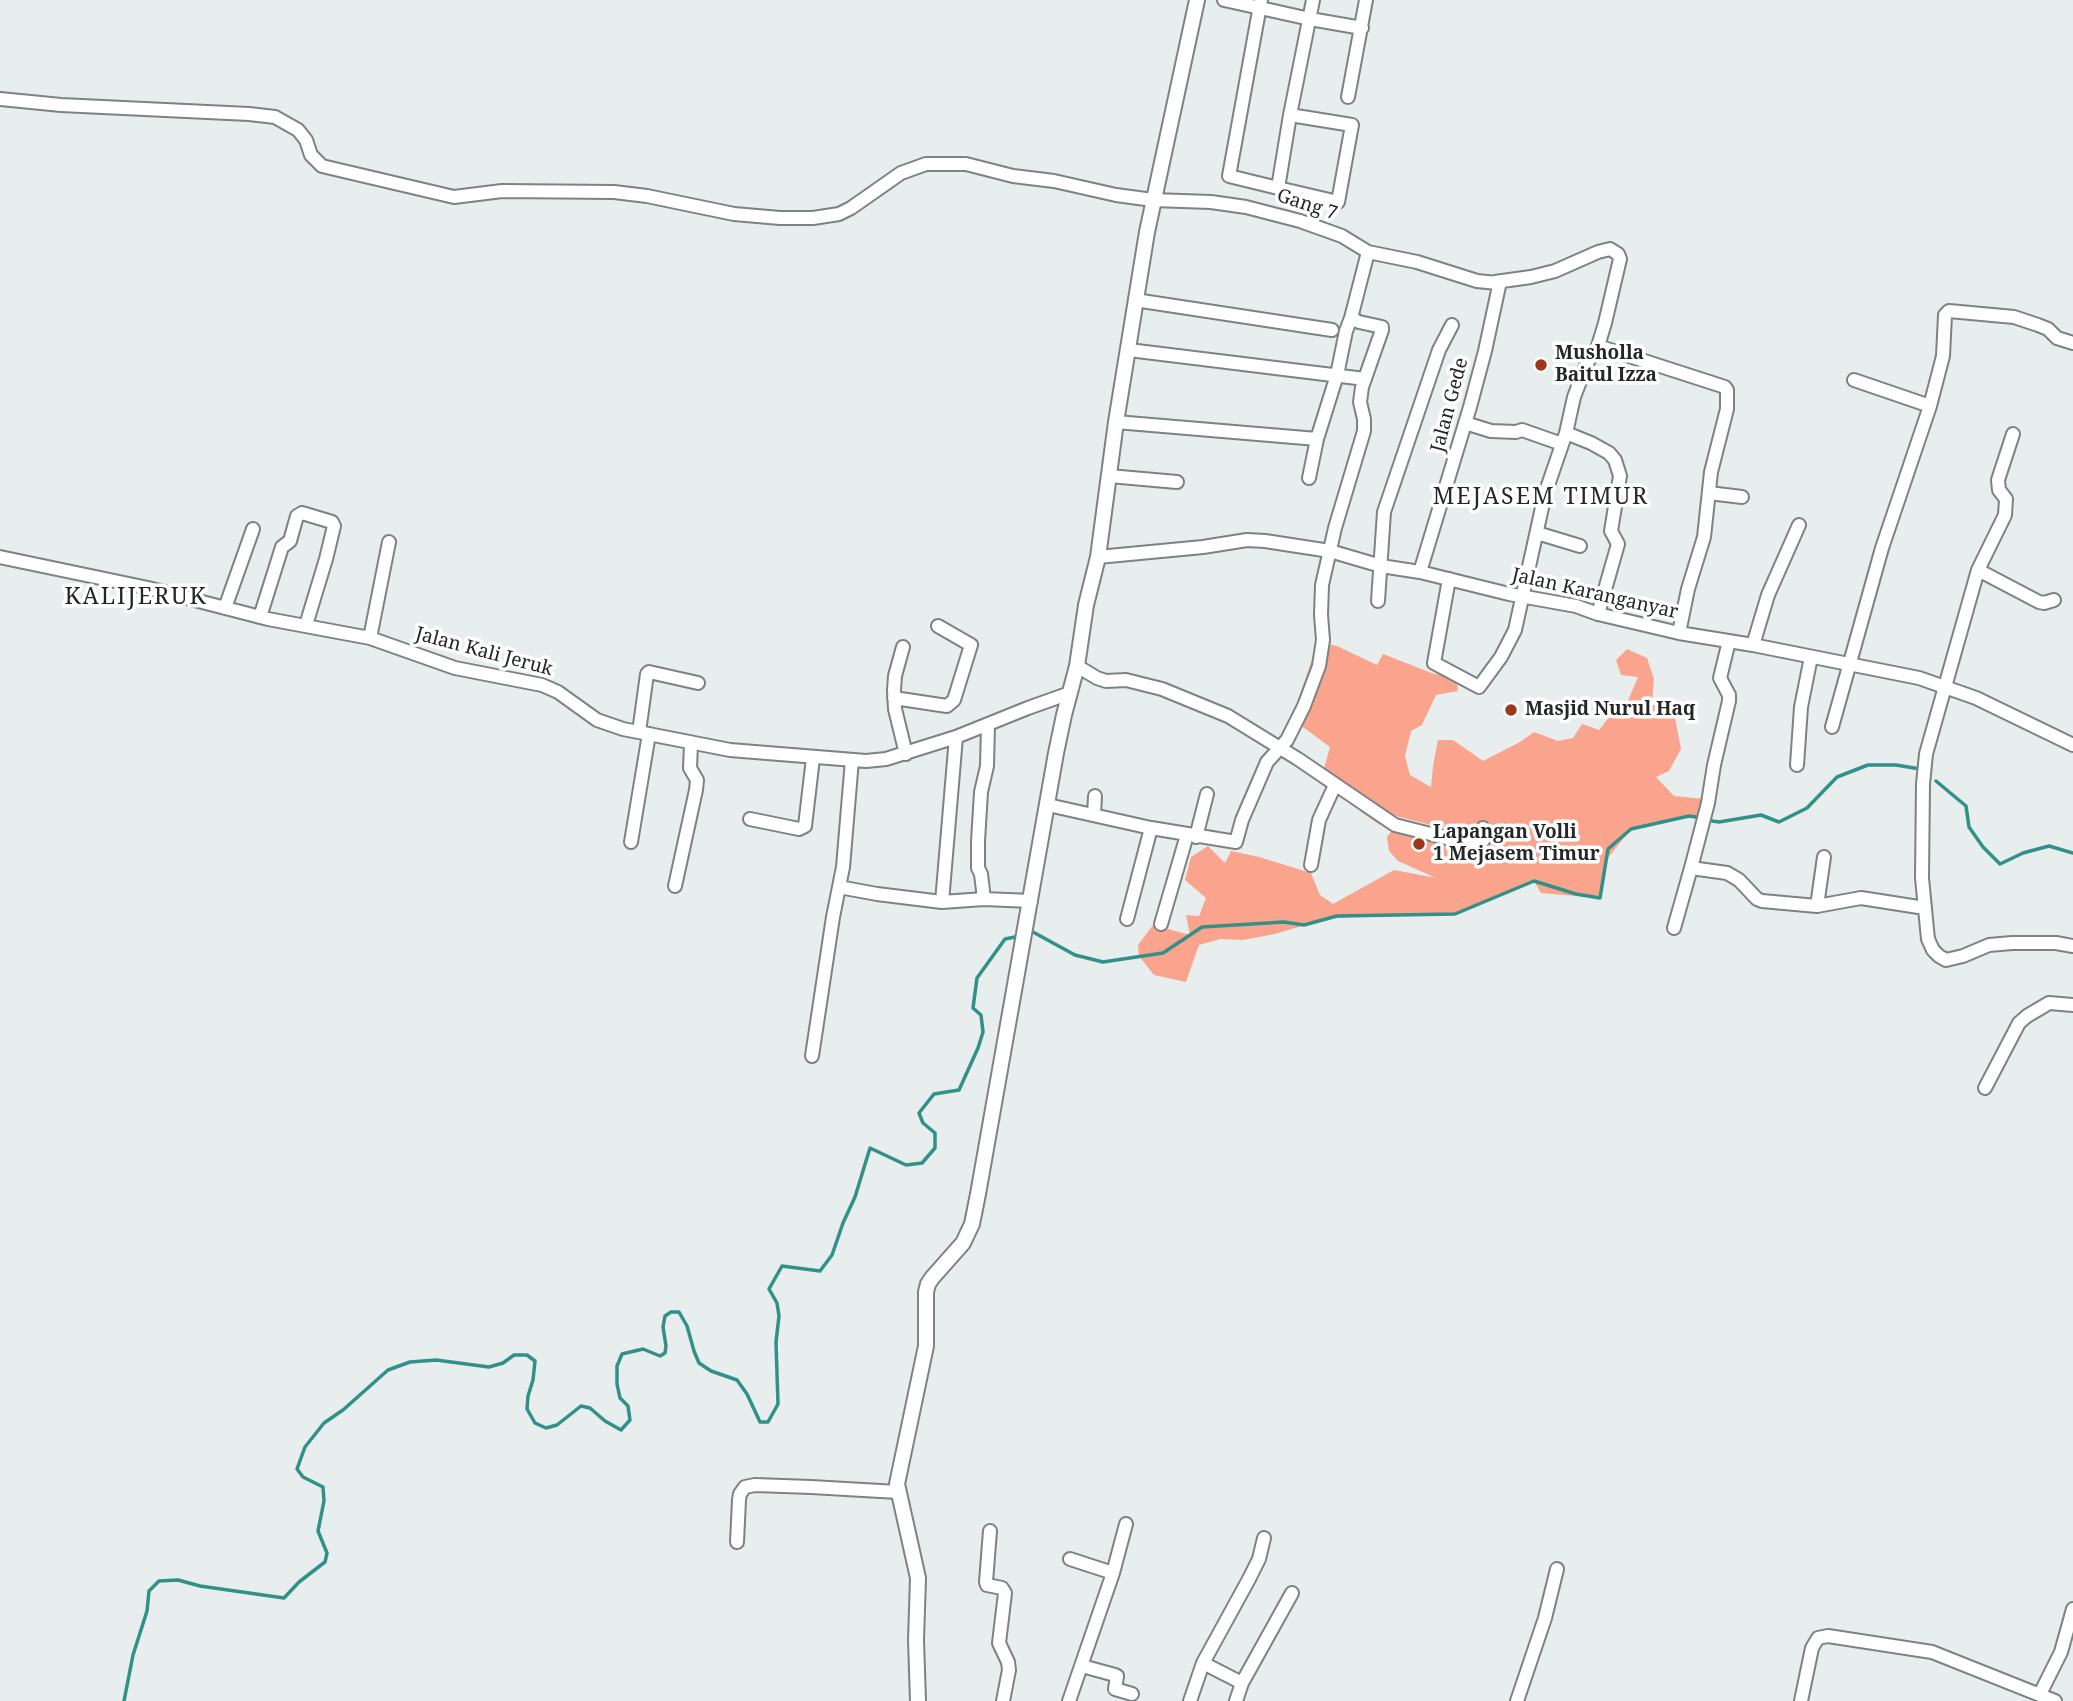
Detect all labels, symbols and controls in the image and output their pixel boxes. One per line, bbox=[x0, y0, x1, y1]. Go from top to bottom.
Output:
street label: Gang 7 bbox=[1274, 185, 1340, 225]
place label: Musholla Baitul Izza bbox=[1555, 343, 1657, 387]
street label: Jalan Gede bbox=[1426, 355, 1474, 455]
marker: Musholla Baitul Izza bbox=[1533, 357, 1549, 373]
district label: MEJASEM TIMUR bbox=[1434, 483, 1648, 511]
street label: Jalan Karanganyar bbox=[1510, 564, 1680, 624]
district label: KALIJERUK bbox=[66, 583, 206, 611]
street label: Jalan Kali Jeruk bbox=[413, 623, 555, 681]
place label: Masjid Nurul Haq bbox=[1525, 699, 1695, 721]
marker: Masjid Nurul Haq bbox=[1503, 702, 1519, 718]
place label: Lapangan Volli 1 Mejasem Timur bbox=[1433, 822, 1600, 866]
marker: Lapangan Volli 1 Mejasem Timur bbox=[1411, 836, 1427, 852]

